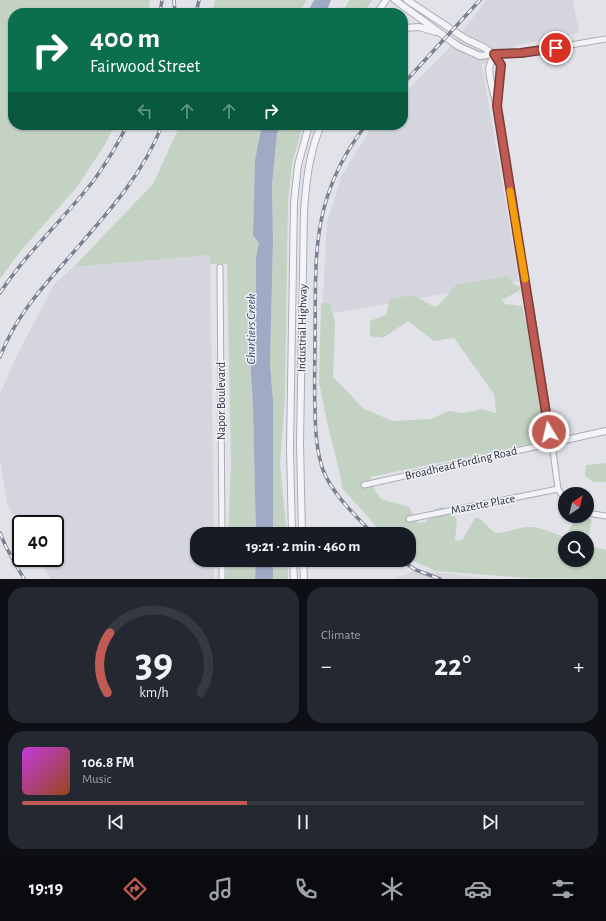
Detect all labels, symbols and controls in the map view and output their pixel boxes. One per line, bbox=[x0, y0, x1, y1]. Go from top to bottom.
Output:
icon: right bbox=[24, 24, 76, 76]
text: 400 m bbox=[90, 25, 160, 53]
pin bbox=[539, 31, 573, 65]
icon: arrive bbox=[545, 37, 567, 59]
text: Fairwood Street bbox=[90, 58, 200, 76]
icon: left bbox=[134, 100, 156, 122]
icon: ahead bbox=[176, 100, 198, 122]
icon: ahead bbox=[218, 100, 240, 122]
icon: right bbox=[260, 100, 282, 122]
street label: Industrial Highway bbox=[295, 284, 310, 372]
water label: Chartiers Creek bbox=[245, 293, 258, 365]
street label: Napor Boulevard bbox=[215, 362, 227, 440]
position arrow bbox=[528, 411, 570, 453]
street label: Broadhead Fording Road bbox=[404, 444, 518, 482]
north arrow bbox=[558, 487, 594, 523]
map controls bbox=[558, 487, 594, 567]
street label: Mazette Place bbox=[450, 492, 516, 516]
speed limit sign: 40 bbox=[12, 515, 64, 567]
button: search bbox=[558, 531, 594, 567]
text: 19:21 · 2 min · 460 m bbox=[246, 539, 360, 554]
text: Climate bbox=[321, 629, 360, 642]
text: 39 bbox=[134, 643, 173, 684]
text: 22° bbox=[434, 651, 471, 681]
text: − bbox=[321, 655, 332, 677]
text: + bbox=[573, 655, 584, 677]
text: km/h bbox=[139, 686, 168, 700]
text: 106.8 FM bbox=[82, 755, 134, 770]
text: Music bbox=[82, 773, 112, 786]
icon: previous bbox=[105, 811, 127, 833]
icon: pause bbox=[292, 811, 314, 833]
icon: next bbox=[479, 811, 501, 833]
icon: directions bbox=[121, 875, 149, 903]
icon: music bbox=[207, 875, 235, 903]
icon: phone bbox=[292, 875, 320, 903]
icon: climate bbox=[378, 875, 406, 903]
icon: car bbox=[464, 875, 492, 903]
icon: filters bbox=[549, 875, 577, 903]
text: 19:19 bbox=[29, 880, 63, 898]

